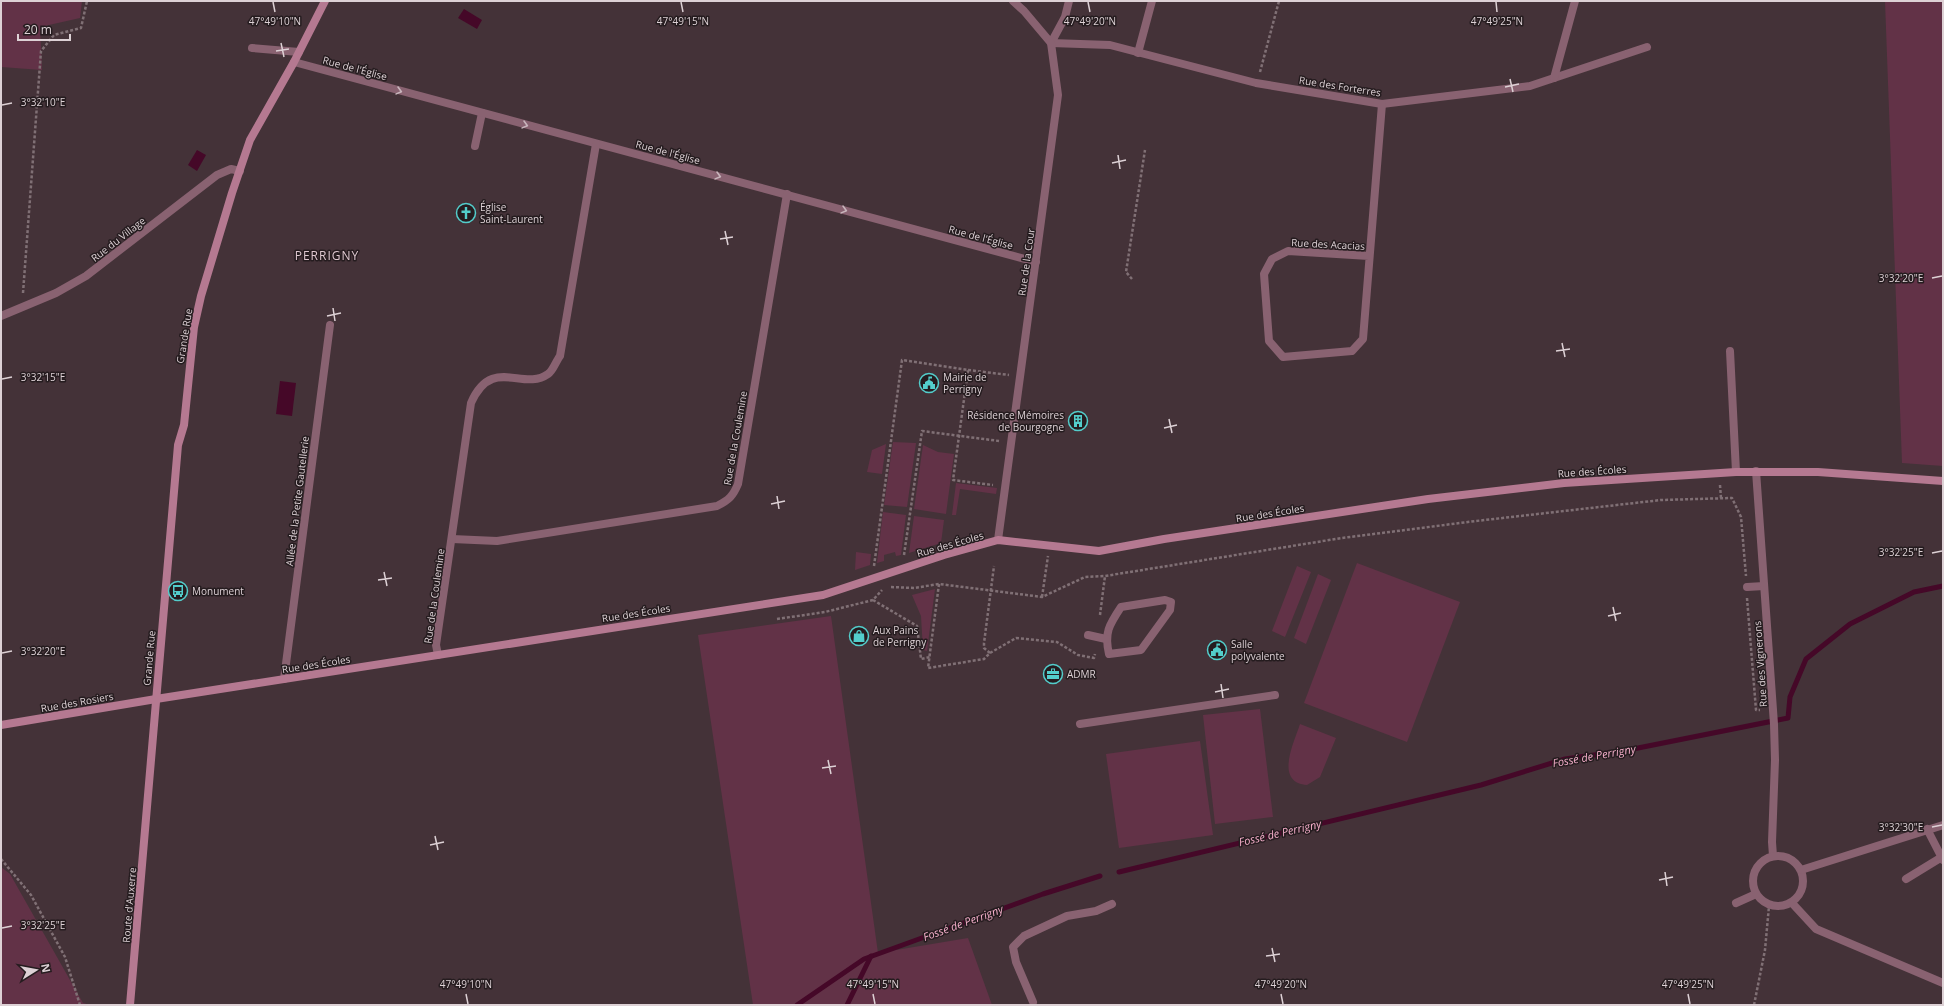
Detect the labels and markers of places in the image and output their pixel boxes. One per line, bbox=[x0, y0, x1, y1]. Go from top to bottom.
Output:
place label: Église Saint-Laurent bbox=[480, 200, 543, 226]
church icon: Église Saint-Laurent bbox=[455, 202, 477, 224]
place label: Mairie de Perrigny bbox=[943, 370, 987, 396]
public building icon: Mairie de Perrigny bbox=[918, 372, 940, 394]
place label: Résidence Mémoires de Bourgogne bbox=[967, 408, 1064, 434]
building icon: Résidence Mémoires de Bourgogne bbox=[1067, 410, 1089, 432]
bus stop icon: Monument bbox=[167, 580, 189, 602]
place label: Monument bbox=[192, 584, 244, 598]
place label: Aux Pains de Perrigny bbox=[873, 623, 927, 649]
shop icon: Aux Pains de Perrigny bbox=[848, 625, 870, 647]
place label: Salle polyvalente bbox=[1231, 637, 1285, 663]
public building icon: Salle polyvalente bbox=[1206, 639, 1228, 661]
office icon: ADMR bbox=[1042, 663, 1064, 685]
place label: ADMR bbox=[1067, 667, 1096, 681]

